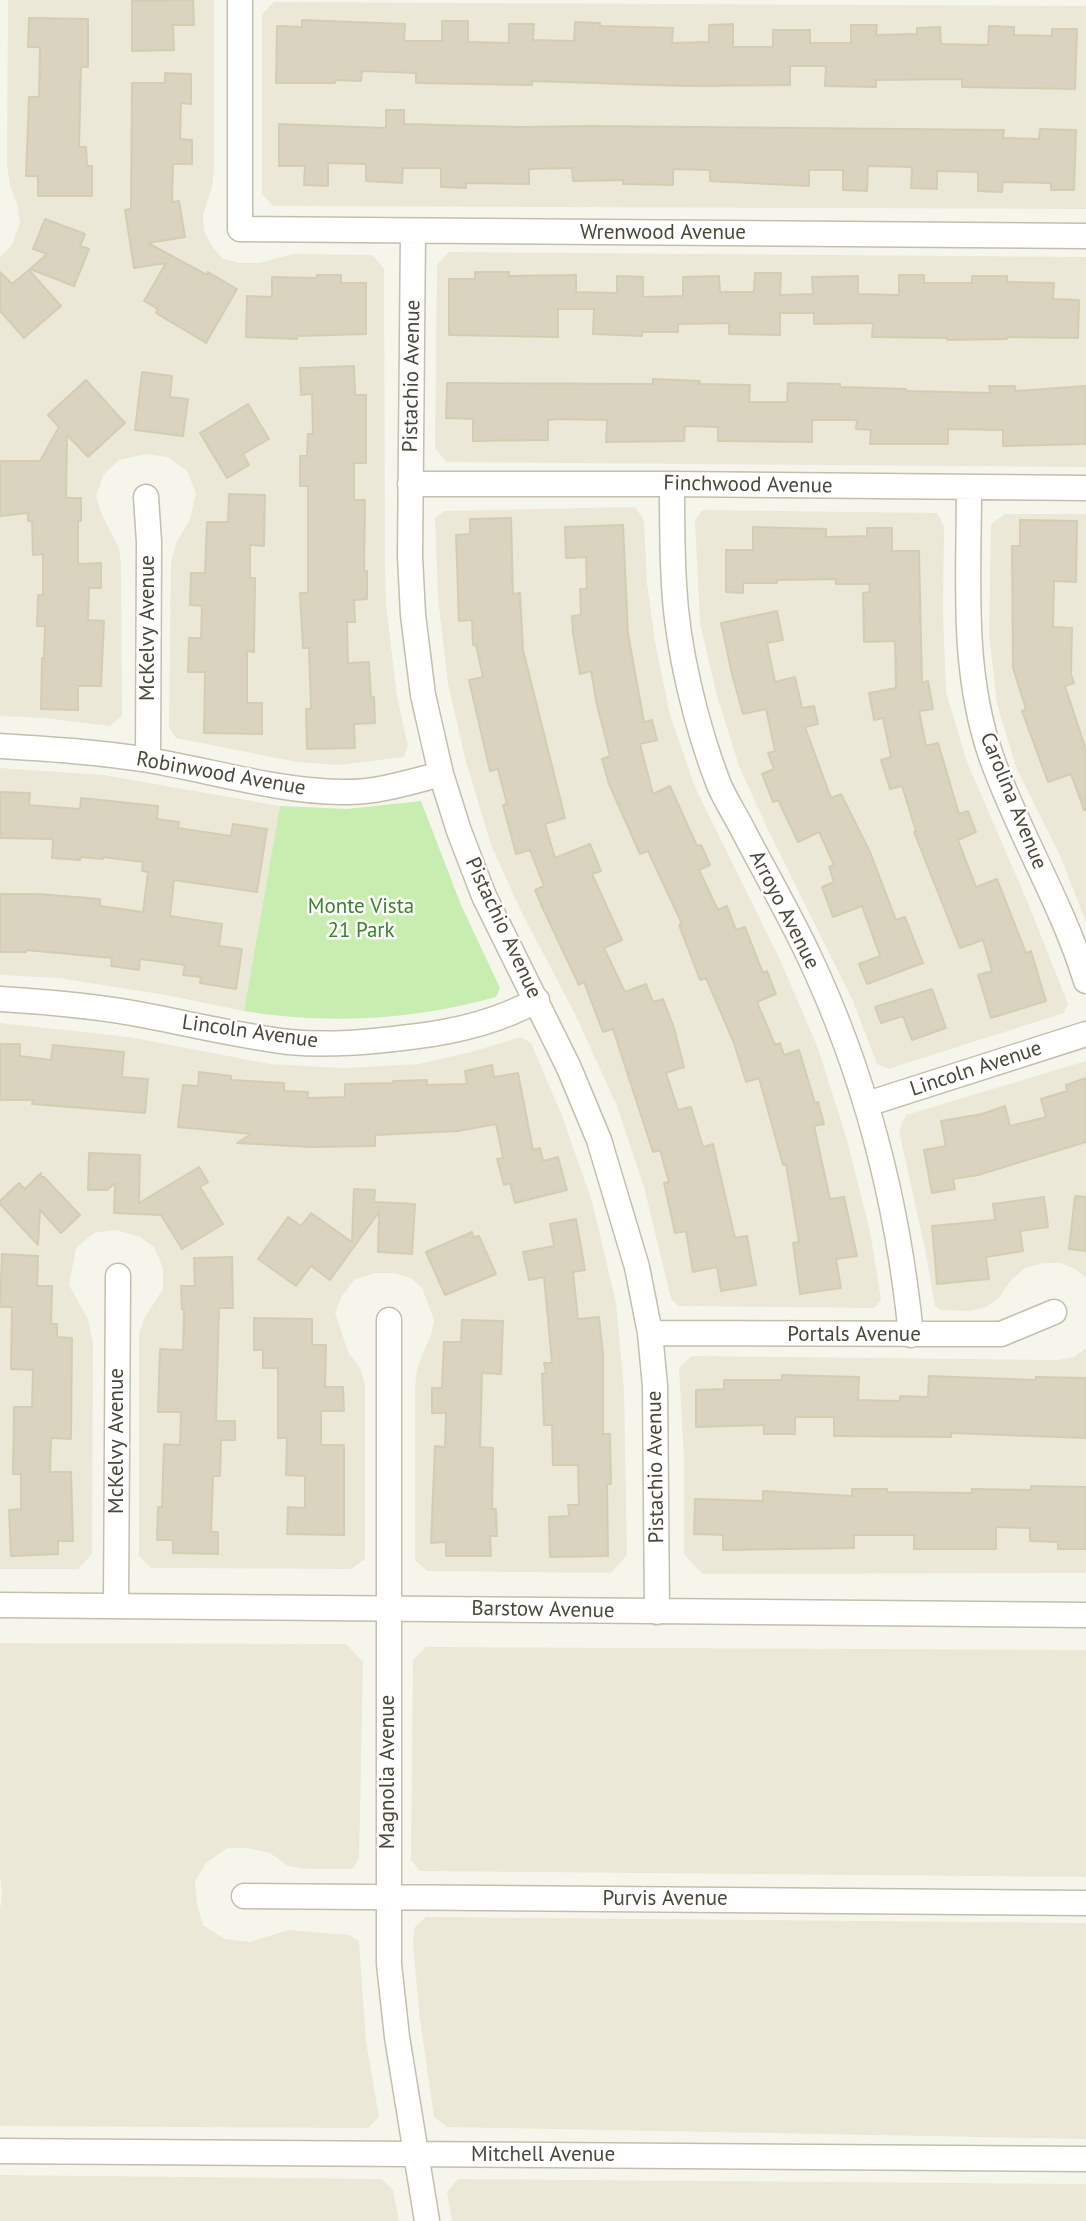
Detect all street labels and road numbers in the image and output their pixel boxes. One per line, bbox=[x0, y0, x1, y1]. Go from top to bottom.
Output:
street label: Wrenwood Avenue bbox=[580, 220, 746, 246]
street label: Pistachio Avenue bbox=[398, 299, 426, 453]
street label: Finchwood Avenue bbox=[663, 471, 833, 499]
street label: McKelvy Avenue bbox=[135, 555, 161, 701]
street label: Carolina Avenue bbox=[974, 729, 1052, 873]
street label: Robinwood Avenue bbox=[134, 747, 308, 801]
street label: Arroyo Avenue bbox=[743, 847, 825, 973]
street label: Pistachio Avenue bbox=[459, 853, 547, 1003]
street label: Lincoln Avenue bbox=[180, 1010, 320, 1054]
street label: Lincoln Avenue bbox=[907, 1036, 1045, 1102]
street label: Portals Avenue bbox=[787, 1322, 921, 1348]
street label: McKelvy Avenue bbox=[104, 1368, 130, 1514]
street label: Pistachio Avenue bbox=[642, 1390, 670, 1544]
street label: Barstow Avenue bbox=[471, 1596, 615, 1624]
street label: Magnolia Avenue bbox=[375, 1695, 401, 1849]
street label: Purvis Avenue bbox=[602, 1886, 728, 1912]
street label: Mitchell Avenue bbox=[471, 2142, 615, 2168]

